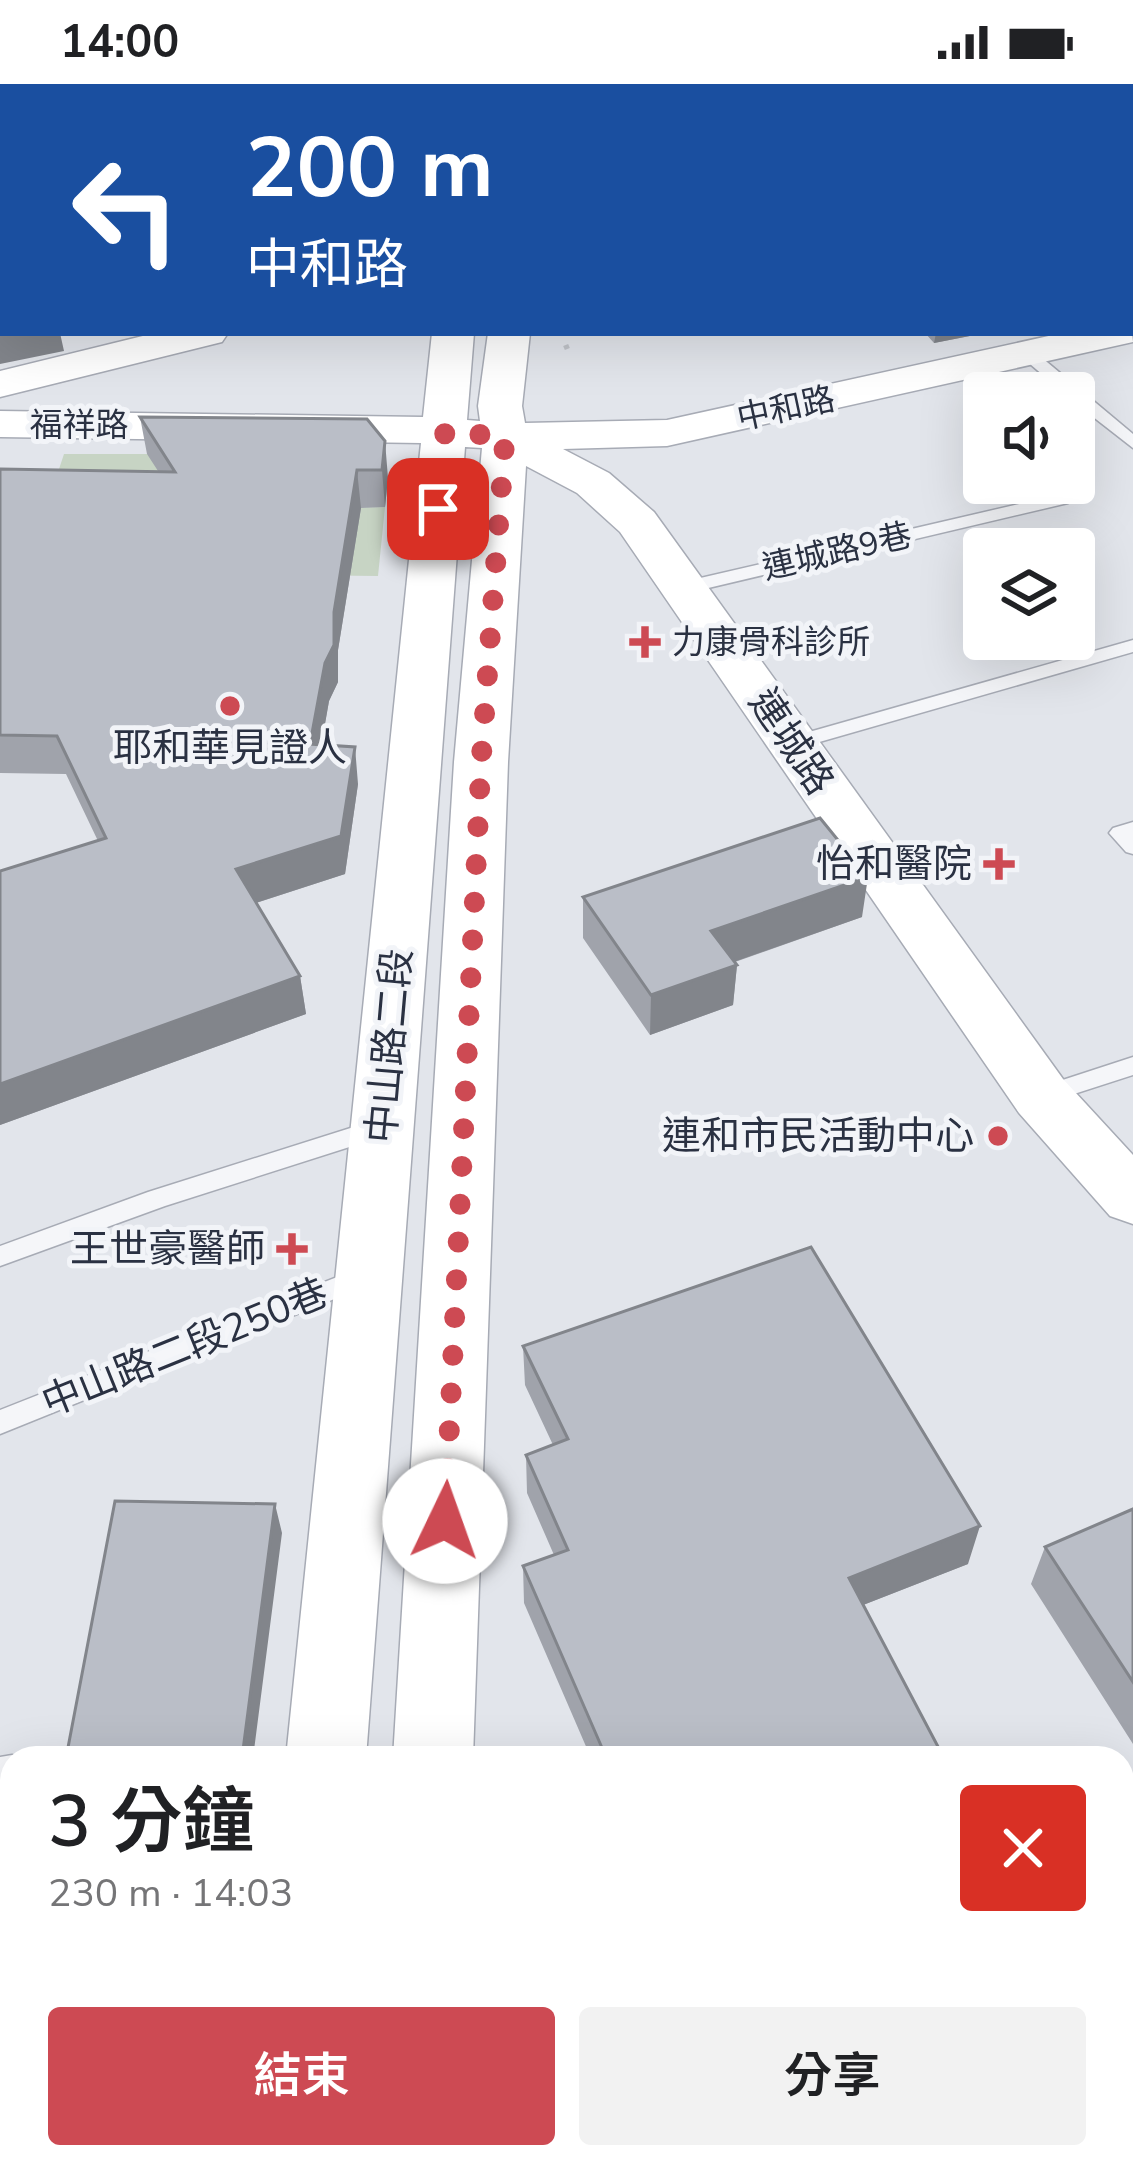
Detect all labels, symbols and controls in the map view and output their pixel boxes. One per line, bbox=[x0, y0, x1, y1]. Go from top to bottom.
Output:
text: 14:00 bbox=[60, 12, 179, 73]
text: 200 m bbox=[246, 111, 494, 226]
icon: left bbox=[48, 132, 204, 288]
text: 中和路 bbox=[246, 228, 408, 302]
map controls bbox=[963, 372, 1095, 660]
button: sound bbox=[963, 372, 1095, 504]
street label: 中和路 bbox=[733, 377, 839, 441]
street label: 福祥路 bbox=[30, 403, 129, 448]
pin bbox=[387, 458, 489, 560]
icon: arrive bbox=[405, 476, 471, 542]
street label: 連城路9巷 bbox=[758, 513, 916, 591]
button: layers bbox=[963, 528, 1095, 660]
place label: 力康骨科診所 bbox=[672, 620, 870, 665]
marker: 力康骨科診所 bbox=[629, 626, 661, 658]
street label: 連城路 bbox=[736, 679, 846, 805]
marker: 耶和華見證人 bbox=[217, 693, 243, 719]
place label: 耶和華見證人 bbox=[113, 722, 347, 775]
place label: 怡和醫院 bbox=[816, 838, 972, 891]
marker: 怡和醫院 bbox=[983, 848, 1015, 880]
street label: 中山路二段 bbox=[355, 947, 425, 1145]
place label: 連和市民活動中心 bbox=[662, 1110, 974, 1163]
marker: 連和市民活動中心 bbox=[985, 1123, 1011, 1149]
place label: 王世豪醫師 bbox=[70, 1223, 265, 1276]
marker: 王世豪醫師 bbox=[276, 1233, 308, 1265]
street label: 中山路二段250巷 bbox=[34, 1266, 336, 1430]
position arrow bbox=[382, 1458, 508, 1584]
text: 3 分鐘 bbox=[48, 1773, 254, 1871]
button: close bbox=[960, 1785, 1086, 1911]
text: 230 m · 14:03 bbox=[48, 1867, 293, 1920]
button: 結束 bbox=[48, 2007, 555, 2145]
button: 分享 bbox=[579, 2007, 1086, 2145]

